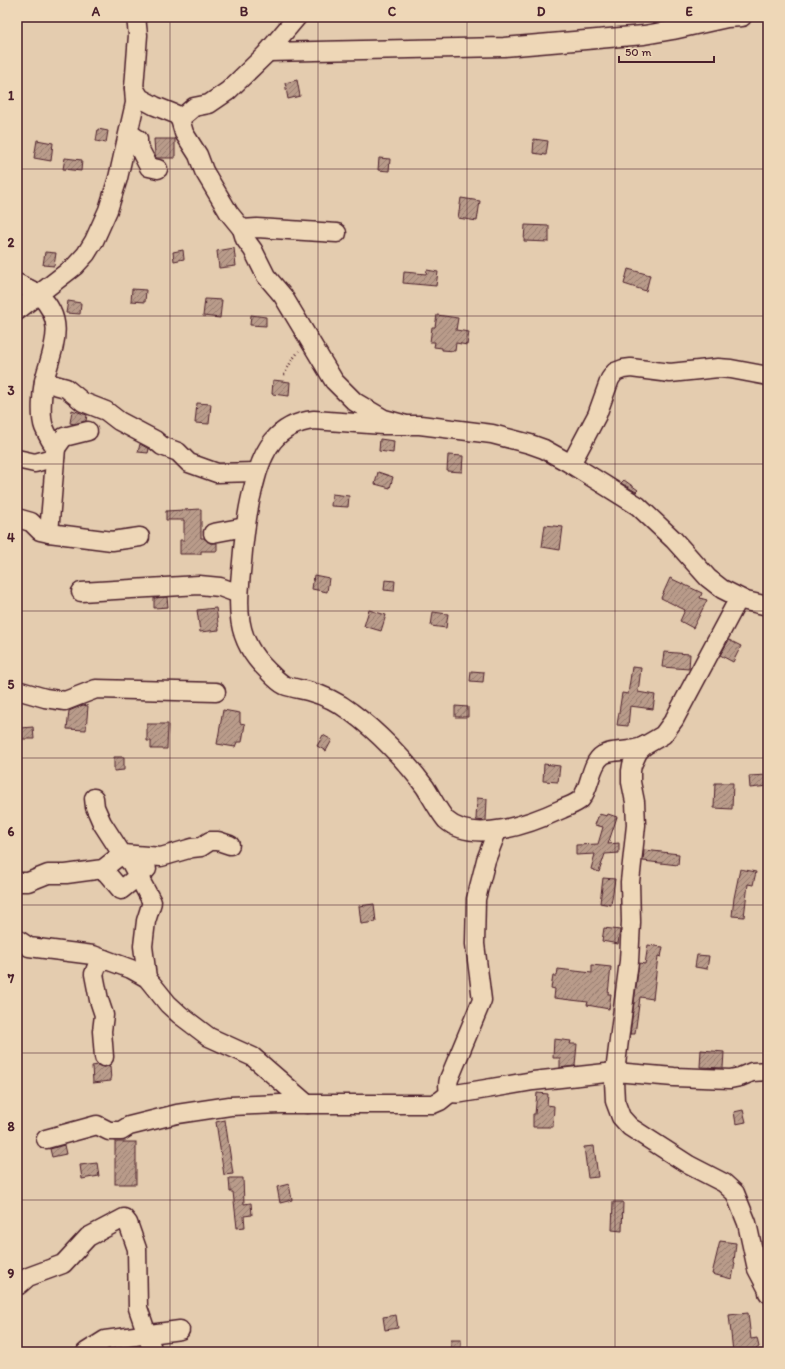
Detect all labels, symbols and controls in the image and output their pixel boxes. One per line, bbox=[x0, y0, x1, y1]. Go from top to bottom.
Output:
text: A bbox=[91, 4, 101, 19]
text: B bbox=[240, 4, 249, 19]
text: C bbox=[388, 4, 397, 19]
text: D bbox=[537, 4, 546, 19]
text: E bbox=[685, 4, 693, 19]
scale bar bbox=[619, 38, 714, 64]
text: 50 m bbox=[625, 45, 651, 59]
text: 1 bbox=[8, 88, 14, 103]
text: 2 bbox=[8, 235, 15, 250]
text: 3 bbox=[7, 383, 15, 398]
text: 4 bbox=[7, 530, 15, 545]
text: 5 bbox=[8, 677, 15, 692]
text: 6 bbox=[8, 824, 15, 839]
text: 7 bbox=[7, 971, 15, 986]
text: 8 bbox=[7, 1119, 15, 1134]
text: 9 bbox=[8, 1266, 15, 1281]

